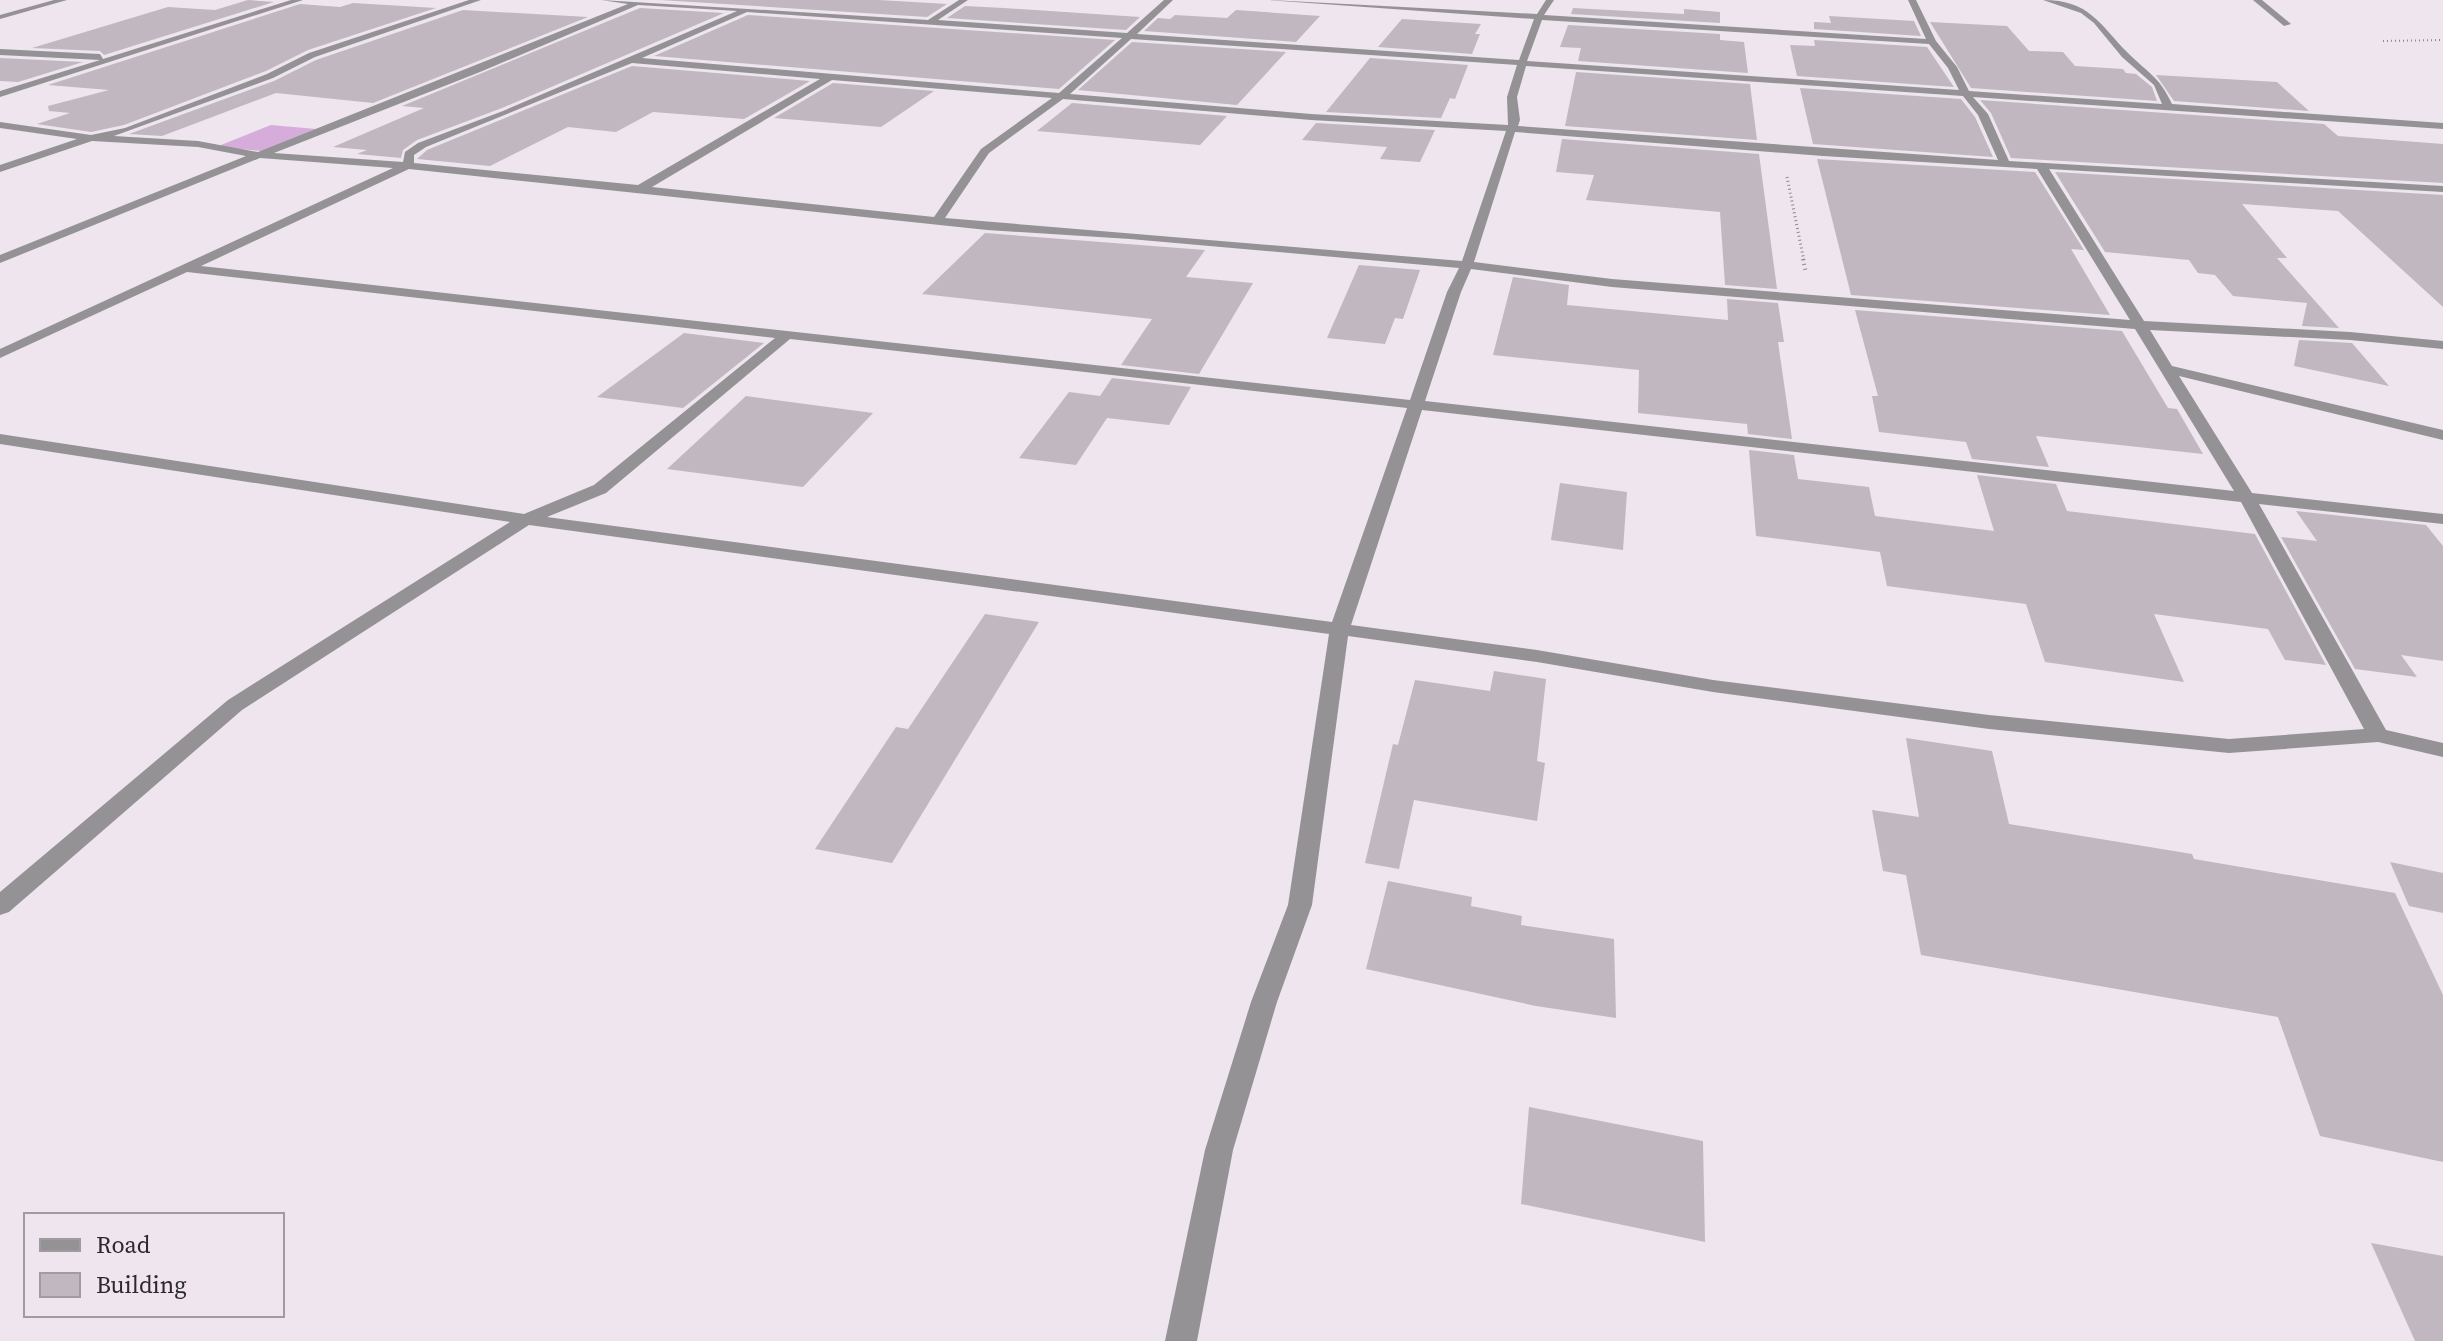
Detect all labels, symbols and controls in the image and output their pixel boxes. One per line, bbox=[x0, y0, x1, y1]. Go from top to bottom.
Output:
legend bbox=[24, 1213, 284, 1317]
text: Road bbox=[96, 1228, 151, 1261]
text: Building bbox=[96, 1268, 187, 1301]

